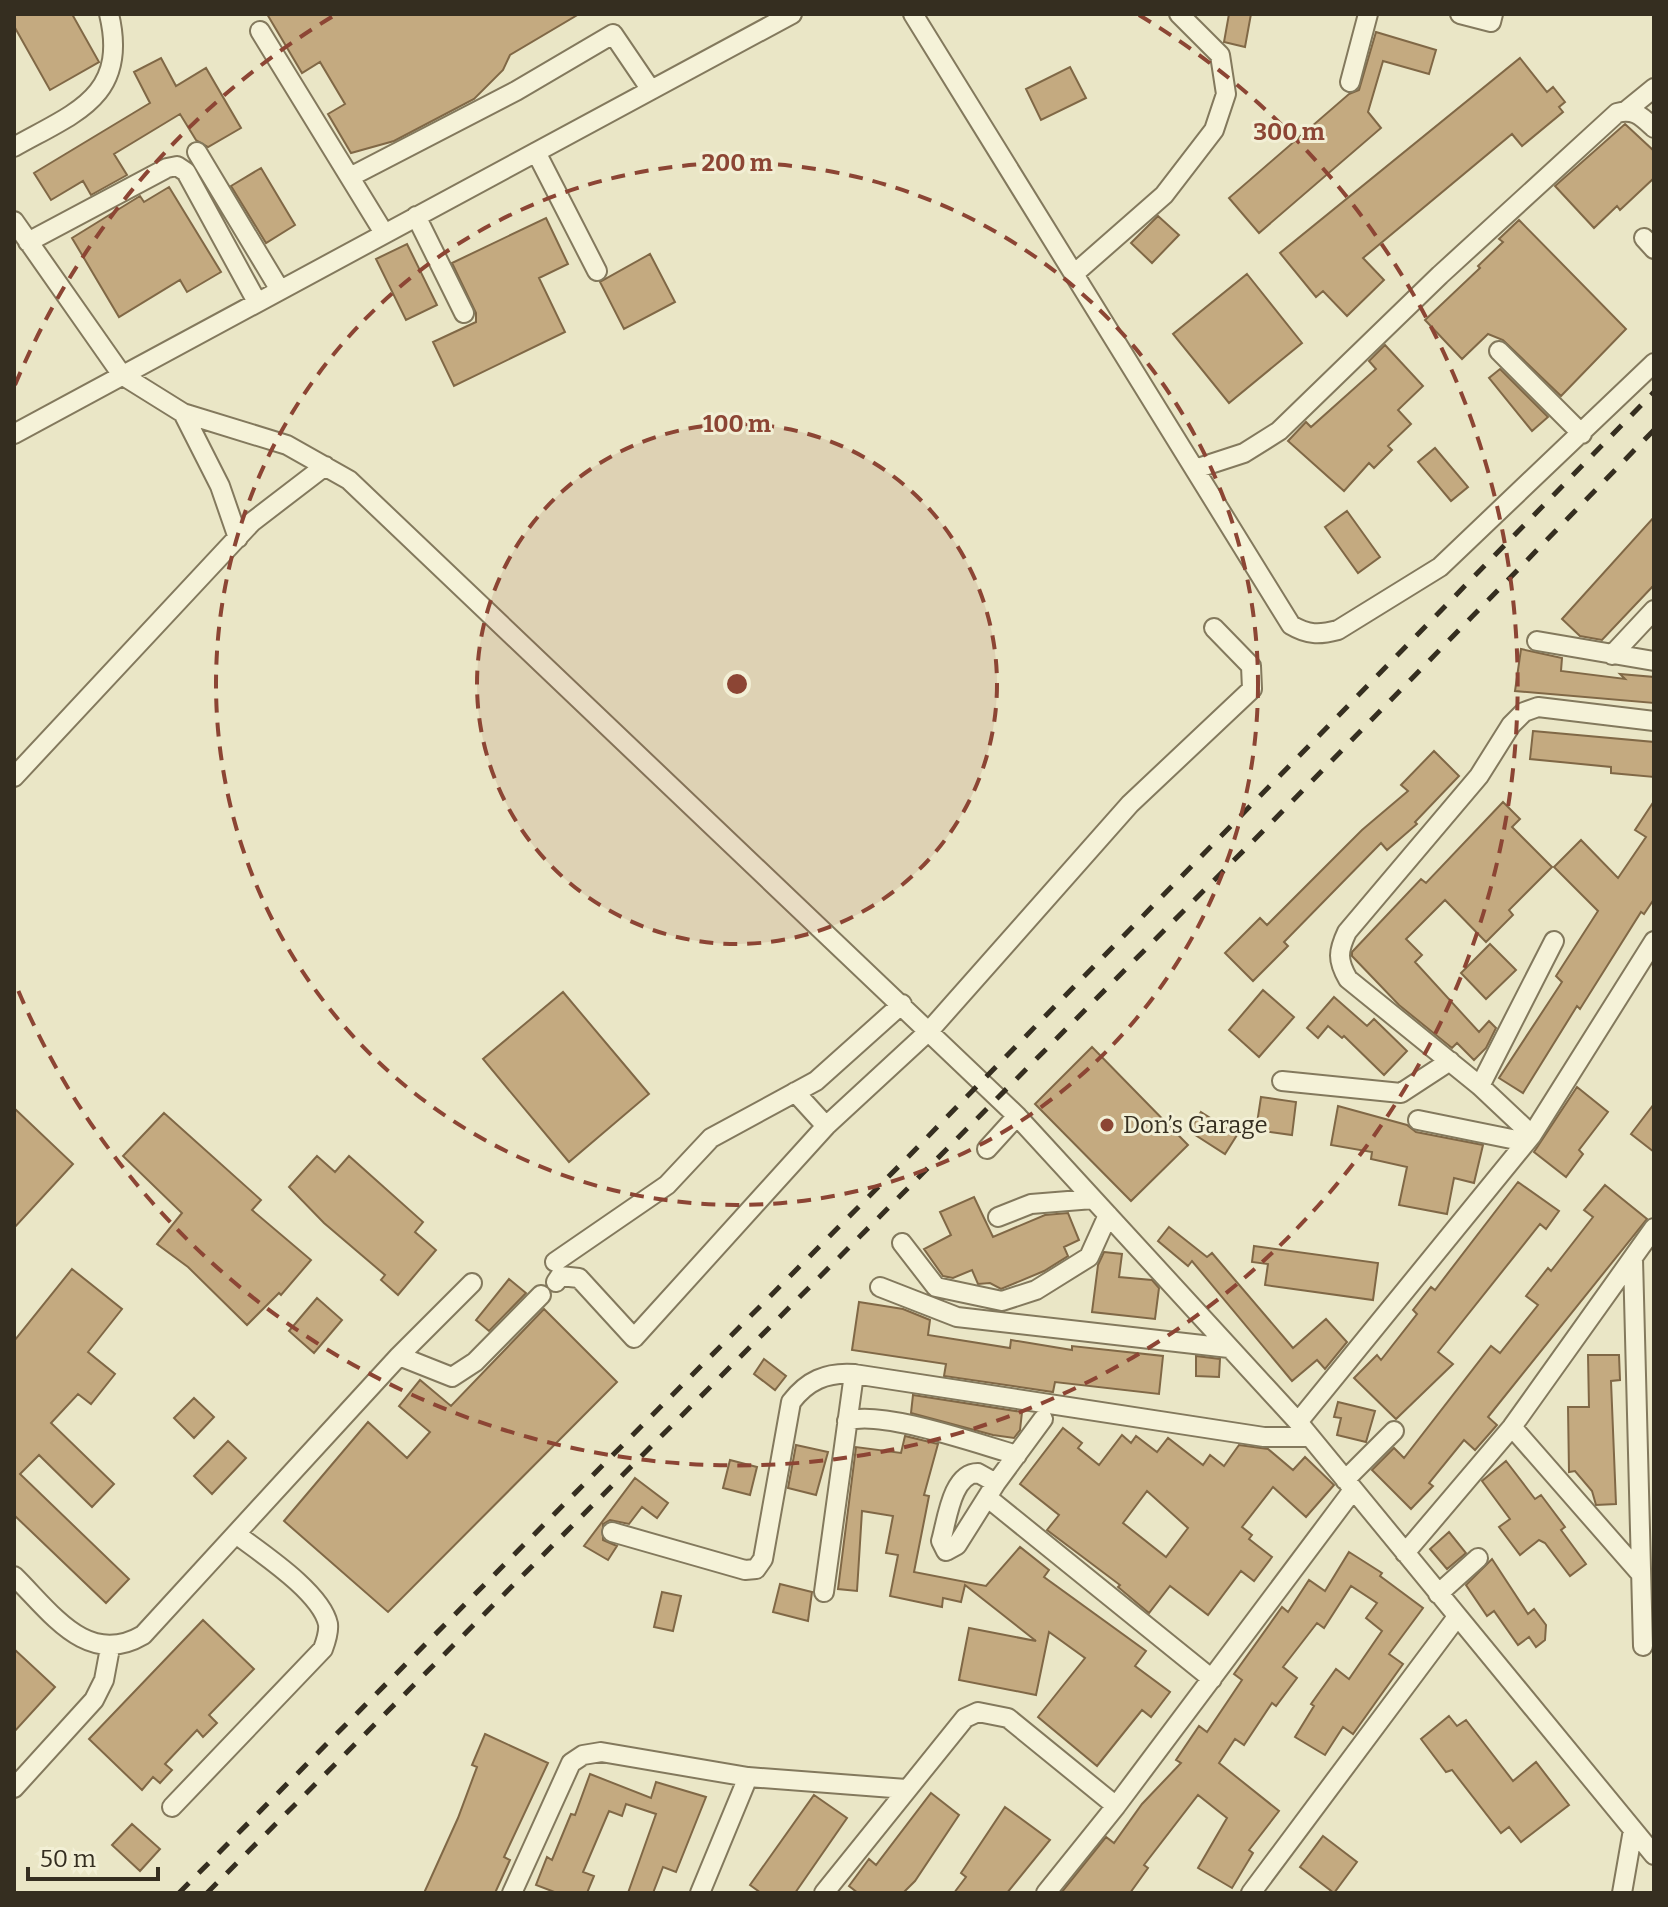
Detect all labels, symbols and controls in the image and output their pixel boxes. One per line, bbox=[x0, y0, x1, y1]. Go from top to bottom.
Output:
text: 300 m bbox=[1253, 118, 1325, 146]
text: 200 m bbox=[701, 149, 773, 177]
text: 100 m bbox=[703, 410, 771, 438]
centre of rings bbox=[723, 670, 751, 698]
place label: Don’s Garage bbox=[1123, 1111, 1268, 1139]
marker: Don’s Garage bbox=[1098, 1116, 1116, 1134]
scale bar bbox=[28, 1831, 158, 1881]
text: 50 m bbox=[40, 1845, 96, 1873]

